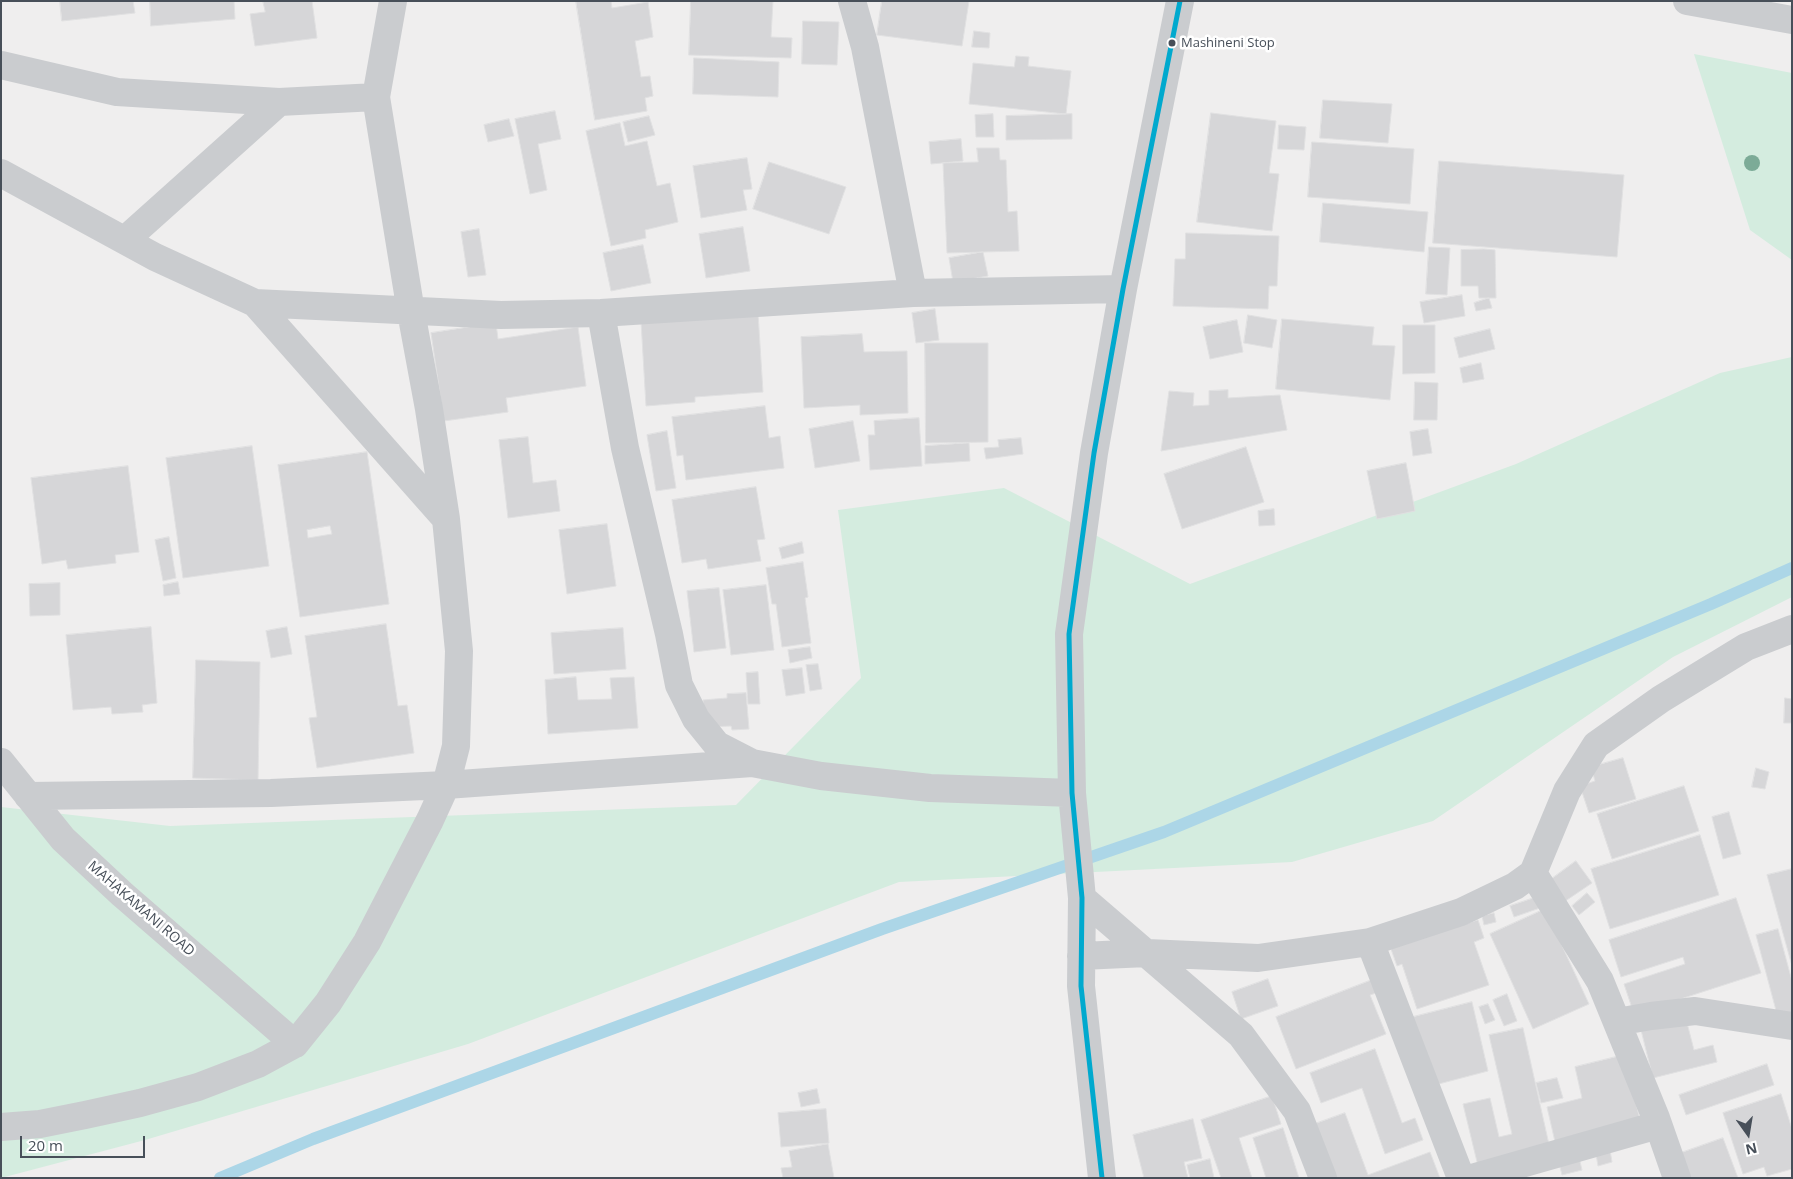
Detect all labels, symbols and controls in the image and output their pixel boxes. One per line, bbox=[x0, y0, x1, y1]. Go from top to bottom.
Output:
place label: Mashineni Stop bbox=[1181, 35, 1275, 51]
marker: Mashineni Stop bbox=[1167, 38, 1177, 48]
street label: MAHAKAMANI ROAD bbox=[84, 858, 198, 960]
north arrow bbox=[1723, 1109, 1773, 1159]
scale bar bbox=[22, 1126, 148, 1158]
text: 20 m bbox=[28, 1135, 63, 1155]
text: N bbox=[1744, 1139, 1759, 1160]

